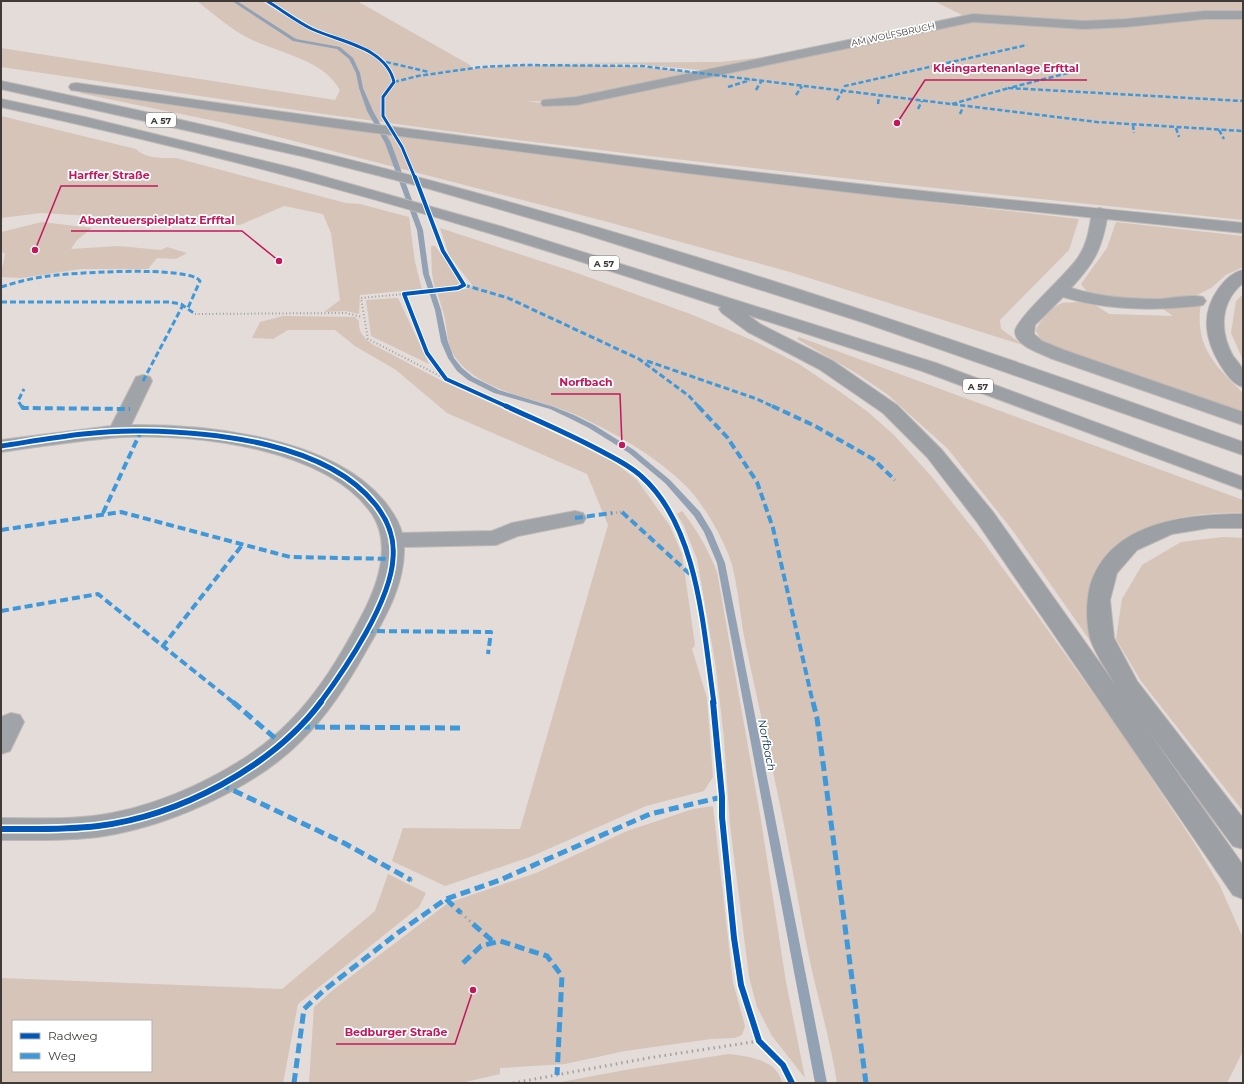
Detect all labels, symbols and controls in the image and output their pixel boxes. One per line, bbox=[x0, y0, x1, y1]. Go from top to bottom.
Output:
street label: AM WOLFSBRUCH bbox=[850, 20, 936, 48]
callout: Kleingartenanlage Erfttal bbox=[925, 57, 1087, 80]
text: Kleingartenanlage Erfttal bbox=[933, 61, 1079, 75]
road number: A 57 bbox=[146, 113, 176, 127]
callout: Harffer Straße bbox=[61, 163, 158, 186]
text: Harffer Straße bbox=[68, 168, 150, 182]
callout: Abenteuerspielplatz Erfftal bbox=[71, 208, 242, 231]
text: Abenteuerspielplatz Erfftal bbox=[78, 213, 235, 227]
road number: A 57 bbox=[589, 256, 619, 270]
callout: Norfbach bbox=[551, 371, 620, 394]
text: Norfbach bbox=[559, 375, 613, 389]
road number: A 57 bbox=[963, 379, 993, 393]
water label: Norfbach bbox=[755, 718, 779, 772]
legend bbox=[12, 1020, 152, 1072]
callout: Bedburger Straße bbox=[336, 1021, 455, 1044]
text: Bedburger Straße bbox=[345, 1025, 447, 1039]
text: Radweg bbox=[48, 1028, 98, 1043]
text: Weg bbox=[48, 1048, 76, 1063]

